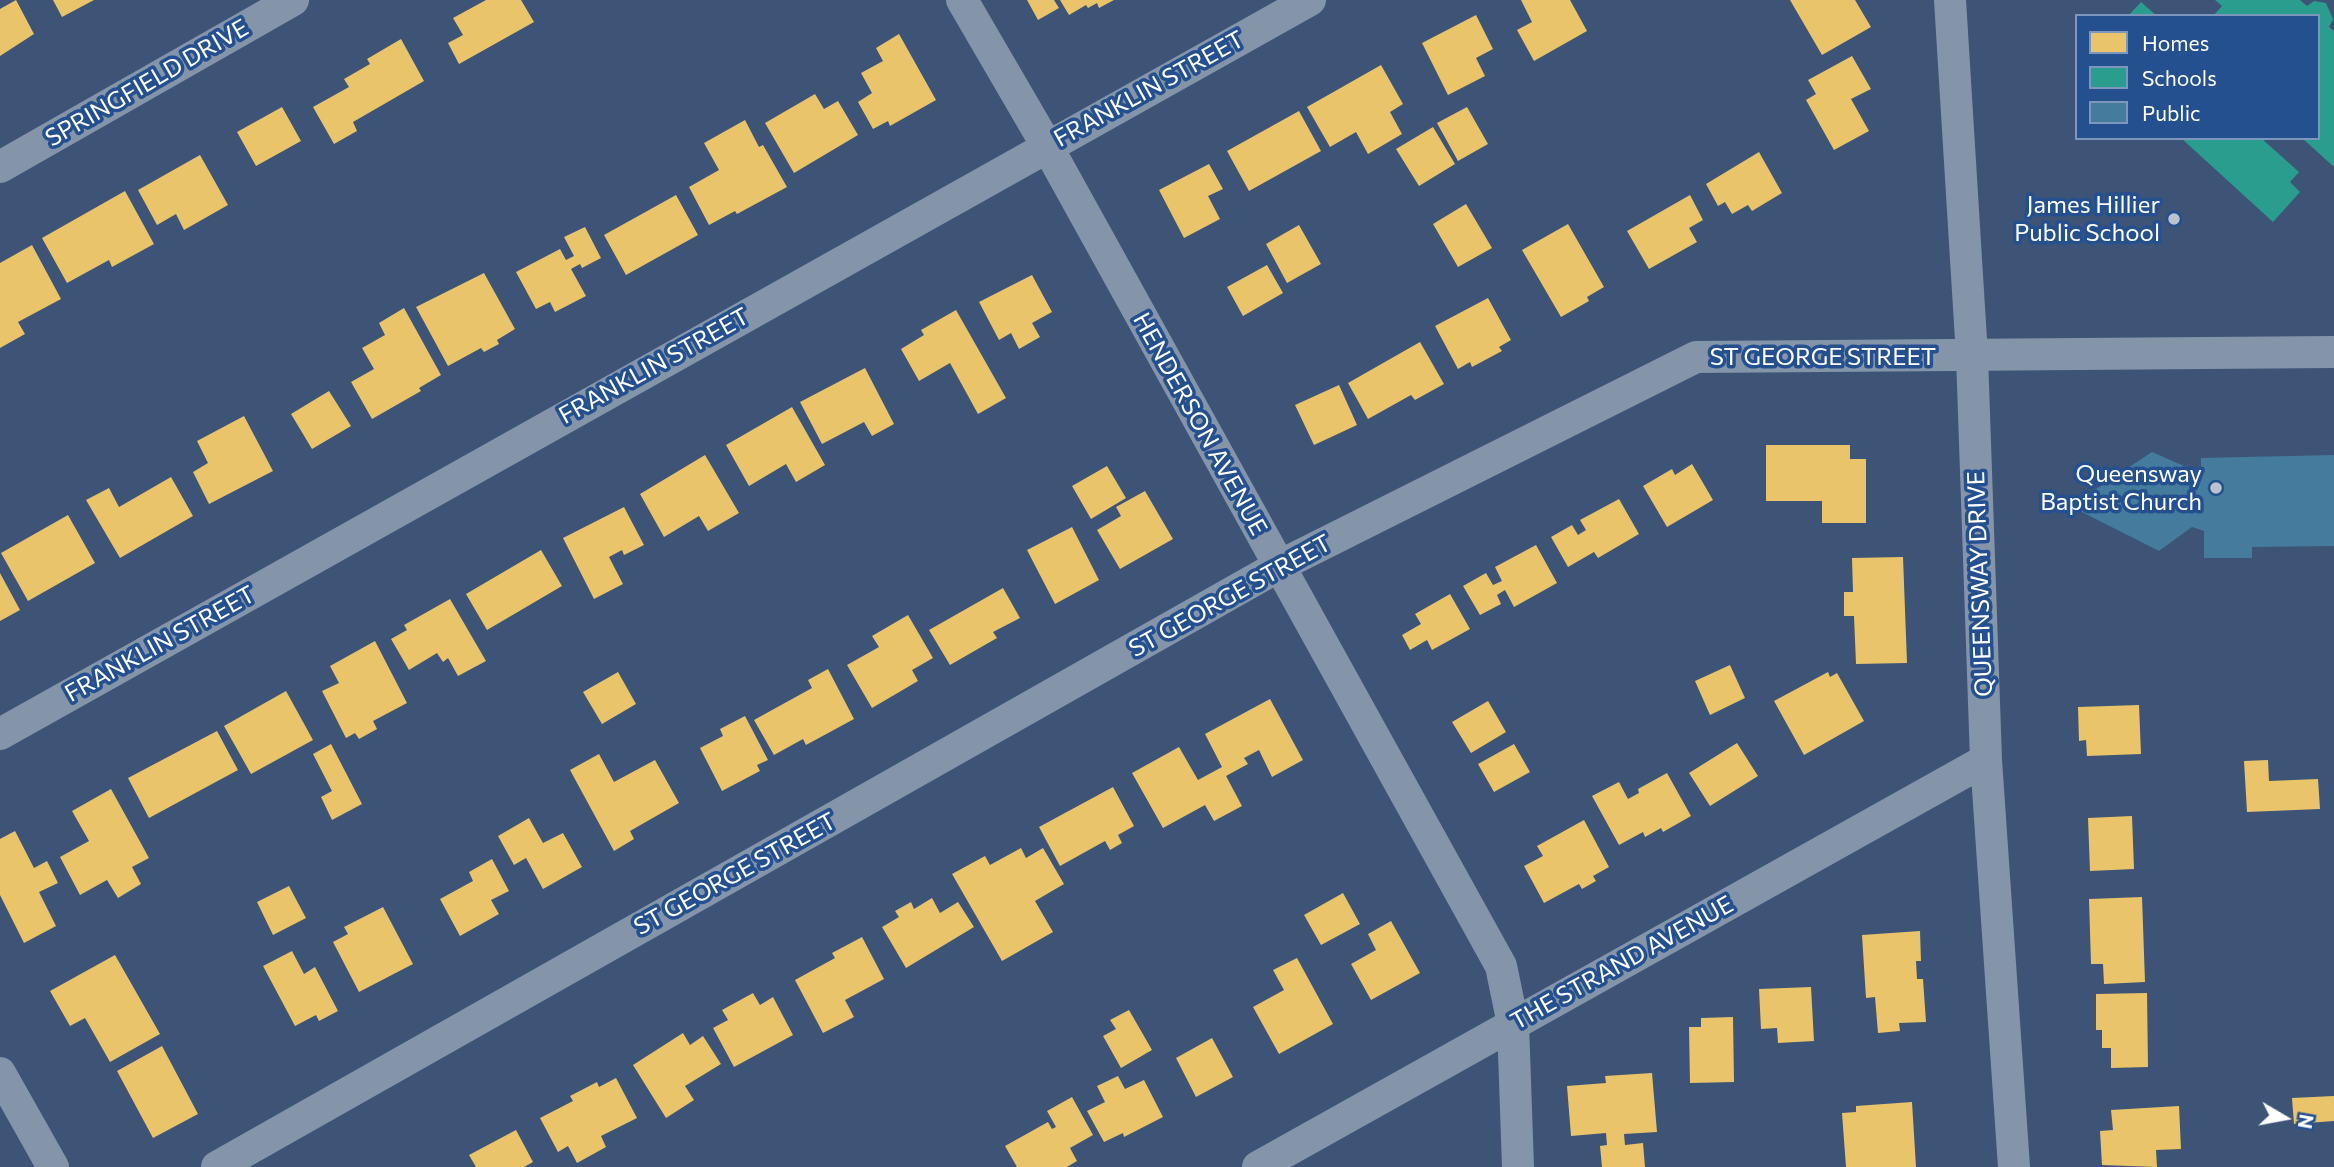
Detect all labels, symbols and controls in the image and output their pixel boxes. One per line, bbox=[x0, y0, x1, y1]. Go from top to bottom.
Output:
street label: SPRINGFIELD DRIVE bbox=[40, 13, 254, 153]
legend bbox=[2075, 14, 2320, 140]
street label: FRANKLIN STREET bbox=[1049, 25, 1249, 153]
text: Homes bbox=[2142, 30, 2209, 55]
text: Schools bbox=[2142, 65, 2217, 90]
text: Public bbox=[2142, 100, 2200, 125]
place label: James Hillier Public School bbox=[2014, 191, 2160, 247]
marker: James Hillier Public School bbox=[2166, 211, 2182, 227]
street label: FRANKLIN STREET bbox=[554, 302, 754, 430]
street label: HENDERSON AVENUE bbox=[1127, 308, 1273, 540]
street label: ST GEORGE STREET bbox=[1710, 343, 1936, 371]
place label: Queensway Baptist Church bbox=[2040, 460, 2202, 516]
street label: QUEENSWAY DRIVE bbox=[1962, 471, 1998, 697]
marker: Queensway Baptist Church bbox=[2208, 480, 2224, 496]
street label: ST GEORGE STREET bbox=[1124, 529, 1336, 663]
street label: FRANKLIN STREET bbox=[60, 580, 260, 708]
street label: ST GEORGE STREET bbox=[629, 807, 841, 941]
street label: THE STRAND AVENUE bbox=[1506, 890, 1738, 1036]
north arrow bbox=[2250, 1083, 2320, 1153]
text: N bbox=[2294, 1113, 2319, 1131]

